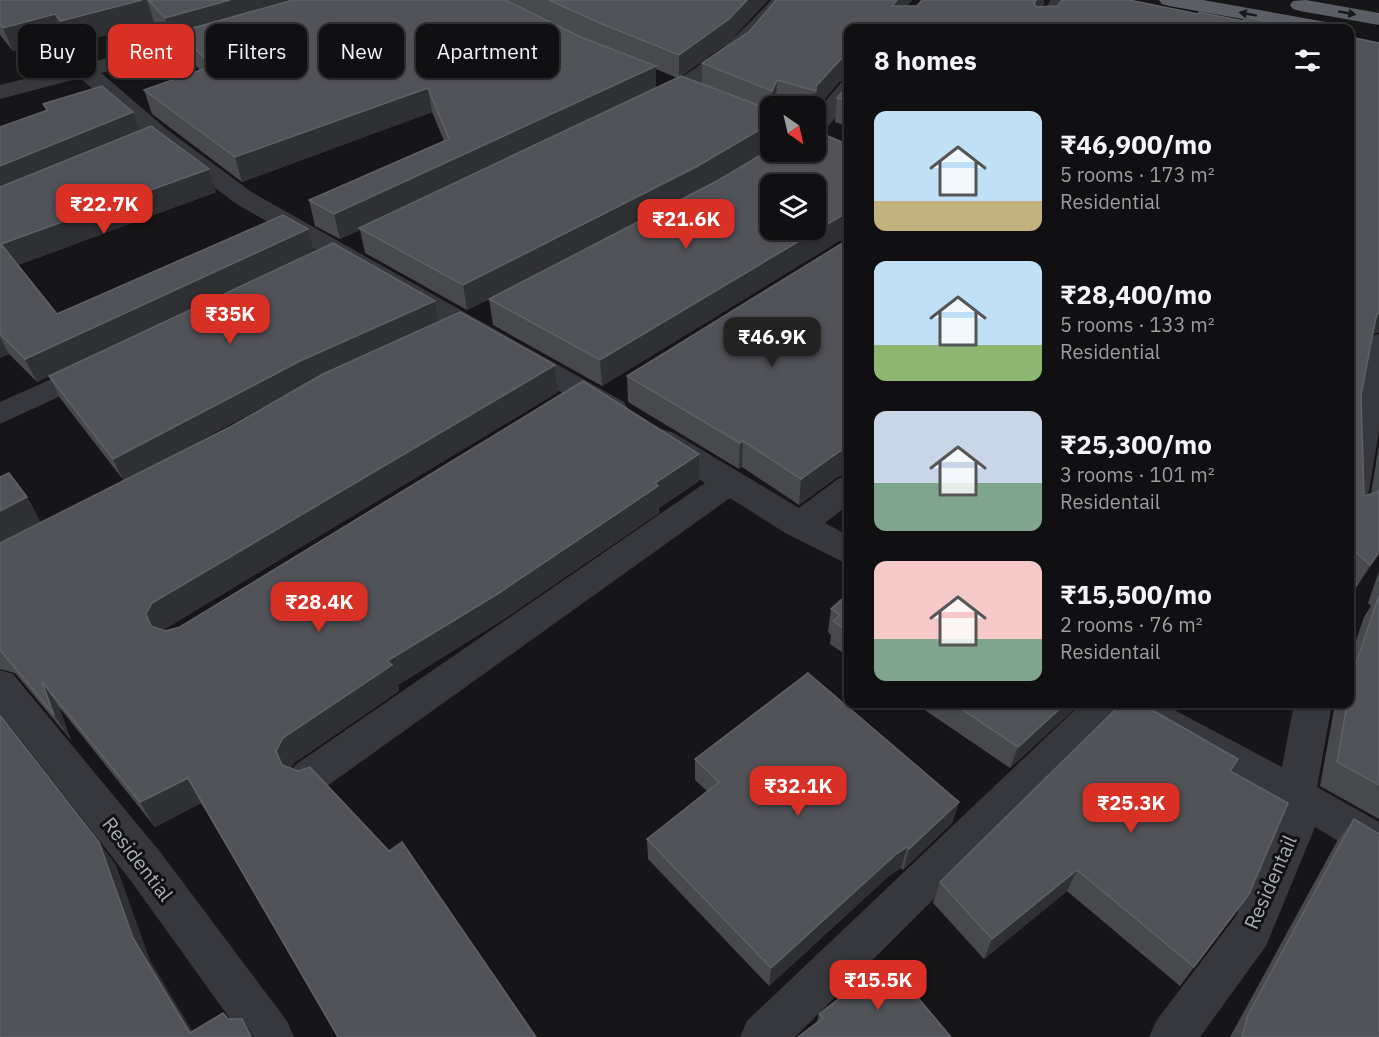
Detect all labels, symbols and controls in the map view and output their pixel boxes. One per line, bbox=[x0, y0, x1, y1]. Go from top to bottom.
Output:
one-way arrow bbox=[1238, 9, 1257, 18]
one-way arrow bbox=[1338, 9, 1357, 18]
chip: Buy bbox=[18, 24, 96, 78]
chip: Rent bbox=[108, 24, 194, 78]
chip: Filters bbox=[206, 24, 307, 78]
chip: New bbox=[319, 24, 404, 78]
chip: Apartment bbox=[416, 24, 559, 78]
text: 8 homes bbox=[874, 43, 977, 77]
icon: filters bbox=[1291, 44, 1324, 77]
north arrow bbox=[760, 96, 826, 162]
map controls bbox=[760, 96, 826, 240]
text: ₹46,900/mo bbox=[1060, 127, 1212, 161]
icon: home bbox=[922, 135, 994, 207]
text: 5 rooms · 173 m² bbox=[1060, 161, 1215, 188]
button: layers bbox=[760, 174, 826, 240]
pin: ₹22.7K bbox=[55, 184, 153, 235]
text: Residential bbox=[1060, 188, 1160, 215]
text: ₹22.7K bbox=[70, 190, 138, 217]
pin: ₹21.6K bbox=[637, 199, 735, 250]
text: ₹21.6K bbox=[652, 205, 720, 232]
text: ₹28,400/mo bbox=[1060, 277, 1212, 311]
icon: home bbox=[922, 285, 994, 357]
pin: ₹35K bbox=[194, 294, 266, 345]
text: ₹35K bbox=[205, 300, 255, 327]
text: 5 rooms · 133 m² bbox=[1060, 311, 1215, 338]
pin: ₹46.9K bbox=[723, 317, 821, 368]
text: ₹46.9K bbox=[738, 323, 806, 350]
text: Residential bbox=[1060, 338, 1160, 365]
text: ₹25,300/mo bbox=[1060, 427, 1212, 461]
icon: home bbox=[922, 435, 994, 507]
text: 3 rooms · 101 m² bbox=[1060, 461, 1215, 488]
text: Residentail bbox=[1060, 488, 1160, 515]
text: ₹15,500/mo bbox=[1060, 577, 1212, 611]
pin: ₹28.4K bbox=[270, 582, 368, 633]
icon: home bbox=[922, 585, 994, 657]
text: ₹28.4K bbox=[285, 588, 353, 615]
text: 2 rooms · 76 m² bbox=[1060, 611, 1203, 638]
text: Residentail bbox=[1060, 638, 1160, 665]
pin: ₹32.1K bbox=[749, 766, 847, 817]
text: ₹32.1K bbox=[764, 772, 832, 799]
pin: ₹25.3K bbox=[1082, 783, 1180, 834]
text: ₹25.3K bbox=[1097, 789, 1165, 816]
street label: Residential bbox=[96, 811, 180, 907]
street label: Residentail bbox=[1237, 831, 1303, 933]
pin: ₹15.5K bbox=[829, 960, 927, 1011]
text: ₹15.5K bbox=[844, 966, 912, 993]

